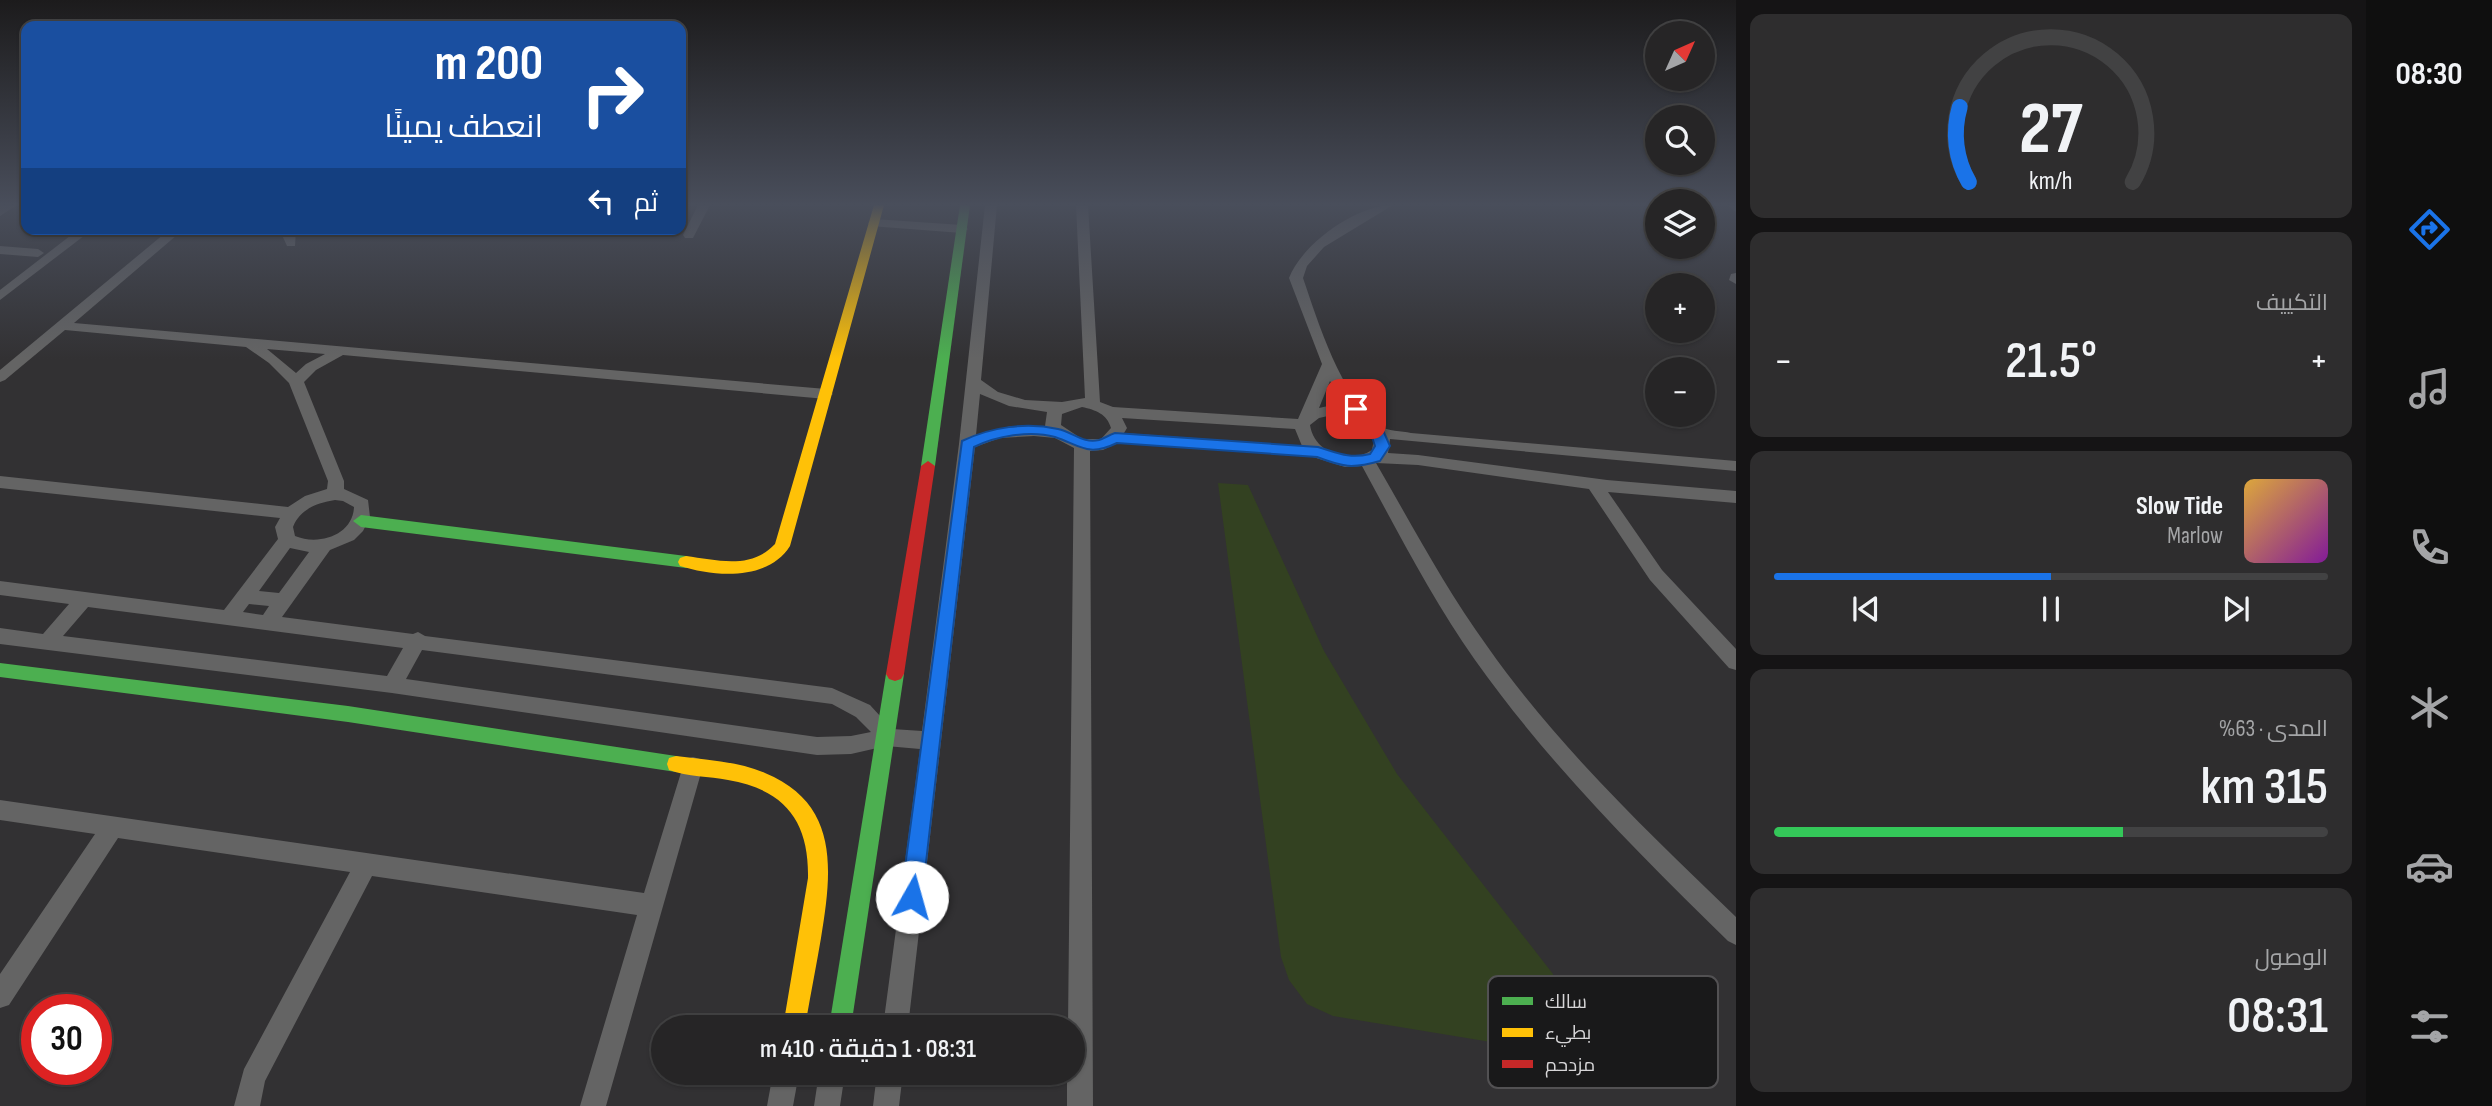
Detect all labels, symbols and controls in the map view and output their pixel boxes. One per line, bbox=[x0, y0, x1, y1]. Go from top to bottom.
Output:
north arrow bbox=[1645, 21, 1715, 91]
map controls bbox=[1645, 21, 1715, 427]
text: 200 m bbox=[435, 35, 543, 94]
icon: right bbox=[567, 49, 658, 140]
text: 08:30 bbox=[2395, 55, 2463, 94]
text: 27 bbox=[2019, 87, 2083, 175]
button: search bbox=[1645, 105, 1715, 175]
text: انعطف يمينًا bbox=[384, 108, 543, 147]
text: km/h bbox=[2029, 166, 2073, 197]
icon: left bbox=[582, 182, 620, 220]
text: ثم bbox=[634, 188, 658, 219]
button: layers bbox=[1645, 189, 1715, 259]
icon: directions bbox=[2405, 205, 2454, 254]
button: + bbox=[1645, 273, 1715, 343]
text: التكييف bbox=[2256, 289, 2328, 317]
text: 21.5° bbox=[2005, 330, 2097, 393]
text: − bbox=[1774, 339, 1793, 384]
text: + bbox=[2309, 339, 2328, 384]
button: − bbox=[1645, 357, 1715, 427]
icon: music bbox=[2405, 364, 2454, 413]
pin bbox=[1326, 379, 1386, 439]
icon: arrive bbox=[1337, 390, 1375, 428]
text: Slow Tide bbox=[2136, 491, 2223, 522]
text: Marlow bbox=[2167, 522, 2223, 550]
icon: phone bbox=[2405, 523, 2454, 572]
icon: previous bbox=[1847, 590, 1885, 628]
icon: pause bbox=[2032, 590, 2070, 628]
icon: next bbox=[2217, 590, 2255, 628]
icon: climate bbox=[2405, 683, 2454, 732]
text: المدى · 63% bbox=[2219, 715, 2328, 743]
text: 315 km bbox=[2201, 756, 2328, 819]
icon: car bbox=[2405, 842, 2454, 891]
position arrow bbox=[875, 860, 949, 934]
text: الوصول bbox=[2255, 944, 2328, 972]
legend bbox=[1488, 976, 1718, 1088]
text: 08:31 bbox=[2227, 985, 2328, 1048]
text: سالك bbox=[1545, 991, 1587, 1014]
speed limit sign: 30 bbox=[21, 994, 112, 1085]
icon: filters bbox=[2405, 1002, 2454, 1051]
text: بطيء bbox=[1545, 1022, 1591, 1047]
text: 08:31 · 1 دقيقة · 410 m bbox=[760, 1034, 976, 1065]
text: مزدحم bbox=[1545, 1054, 1595, 1078]

